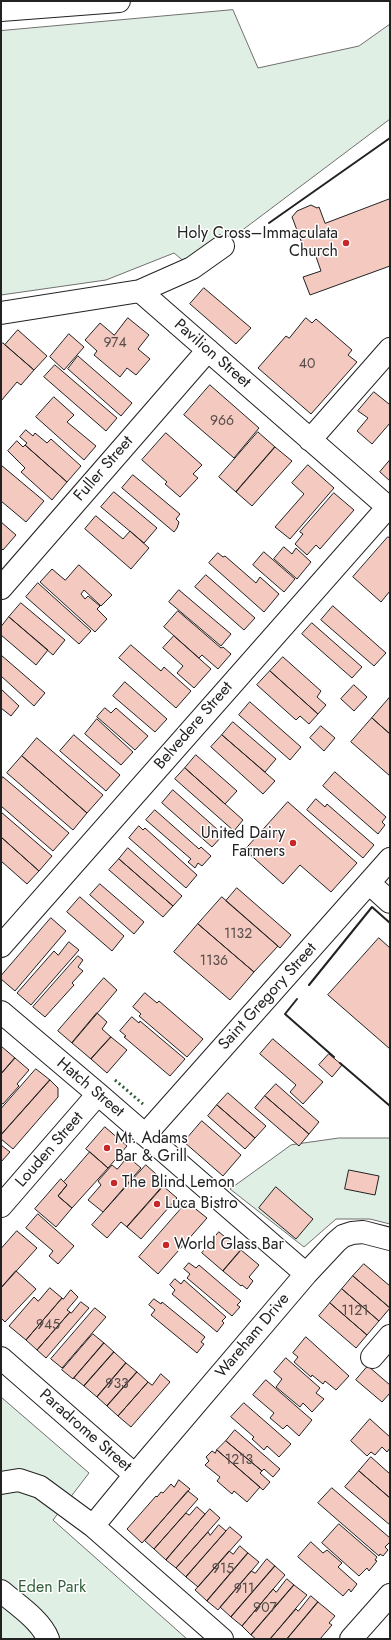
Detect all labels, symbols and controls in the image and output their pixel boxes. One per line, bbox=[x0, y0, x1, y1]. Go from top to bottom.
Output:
place label: Holy Cross–Immaculata Church bbox=[177, 224, 338, 262]
marker: Holy Cross–Immaculata Church bbox=[341, 238, 351, 248]
street label: Pavilion Street bbox=[170, 316, 254, 392]
house number: 974 bbox=[103, 336, 127, 352]
house number: 40 bbox=[299, 357, 315, 373]
house number: 966 bbox=[210, 414, 234, 430]
street label: Fuller Street bbox=[70, 432, 138, 506]
street label: Belvedere Street bbox=[151, 678, 237, 774]
place label: United Dairy Farmers bbox=[201, 824, 285, 862]
marker: United Dairy Farmers bbox=[288, 838, 298, 848]
house number: 1132 bbox=[224, 927, 252, 943]
street label: Saint Gregory Street bbox=[215, 940, 321, 1054]
house number: 1136 bbox=[200, 954, 228, 970]
street label: Hatch Street bbox=[52, 1054, 128, 1122]
street label: Louden Street bbox=[12, 1109, 88, 1191]
place label: Mt. Adams Bar & Grill bbox=[115, 1129, 188, 1167]
marker: Mt. Adams Bar & Grill bbox=[102, 1143, 112, 1153]
place label: The Blind Lemon bbox=[122, 1173, 235, 1193]
marker: The Blind Lemon bbox=[109, 1178, 119, 1188]
place label: Luca Bistro bbox=[165, 1194, 238, 1214]
marker: Luca Bistro bbox=[152, 1199, 162, 1209]
place label: World Glass Bar bbox=[174, 1235, 284, 1255]
marker: World Glass Bar bbox=[161, 1240, 171, 1250]
street label: Wareham Drive bbox=[212, 1290, 294, 1382]
house number: 1121 bbox=[342, 1304, 368, 1320]
house number: 945 bbox=[36, 1318, 60, 1334]
house number: 933 bbox=[105, 1377, 129, 1393]
street label: Paradrome Street bbox=[35, 1386, 135, 1476]
house number: 1213 bbox=[225, 1453, 253, 1469]
house number: 915 bbox=[212, 1562, 234, 1578]
park label: Eden Park bbox=[18, 1578, 86, 1598]
house number: 911 bbox=[234, 1582, 254, 1598]
house number: 907 bbox=[253, 1601, 277, 1617]

